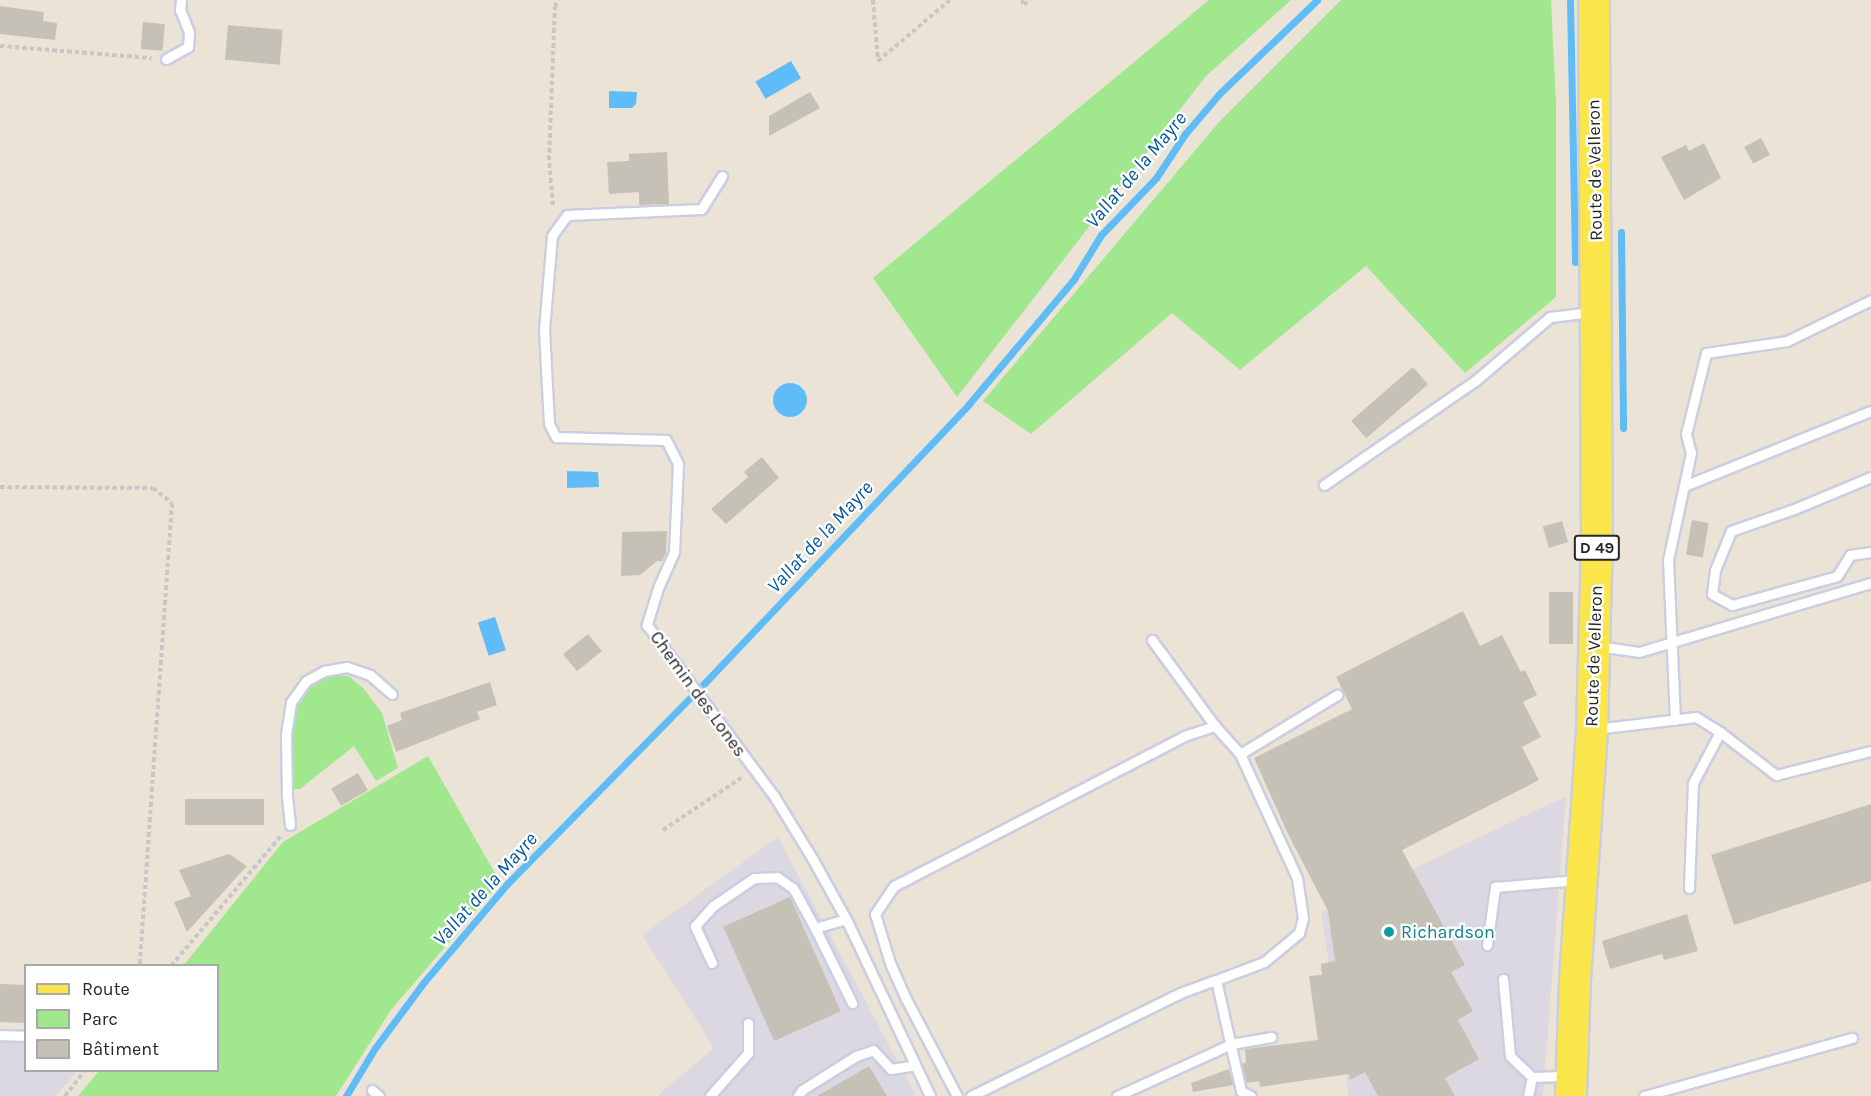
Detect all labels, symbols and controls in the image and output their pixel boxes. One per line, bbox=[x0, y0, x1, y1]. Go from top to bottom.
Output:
street label: Route de Velleron bbox=[1583, 99, 1607, 241]
water label: Vallat de la Mayre bbox=[1080, 107, 1192, 233]
water label: Vallat de la Mayre bbox=[762, 476, 878, 598]
road number: D 49 bbox=[1573, 535, 1621, 561]
street label: Route de Velleron bbox=[1581, 585, 1607, 727]
street label: Chemin des Lones bbox=[645, 627, 751, 761]
water label: Vallat de la Mayre bbox=[428, 827, 542, 951]
place label: Richardson bbox=[1401, 921, 1495, 943]
marker: Richardson bbox=[1382, 925, 1396, 939]
legend bbox=[24, 964, 219, 1072]
text: Route bbox=[82, 978, 130, 1000]
text: Parc bbox=[82, 1008, 118, 1030]
text: Bâtiment bbox=[82, 1038, 159, 1060]

